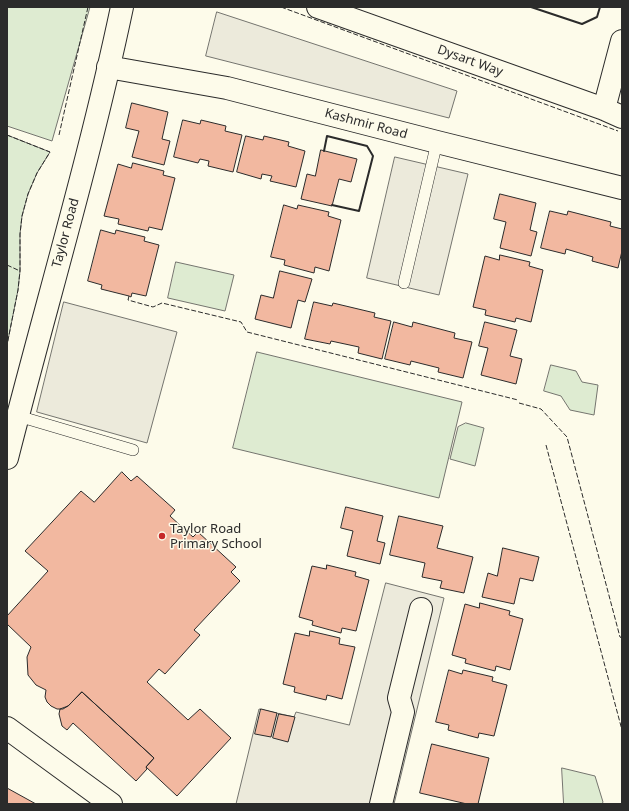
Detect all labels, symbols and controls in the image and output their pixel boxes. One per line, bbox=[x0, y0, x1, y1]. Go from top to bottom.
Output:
street label: Dysart Way bbox=[435, 42, 505, 80]
street label: Kashmir Road bbox=[323, 105, 409, 143]
street label: Taylor Road bbox=[49, 197, 83, 269]
place label: Taylor Road Primary School bbox=[170, 521, 262, 552]
marker: Taylor Road Primary School bbox=[157, 531, 167, 541]

